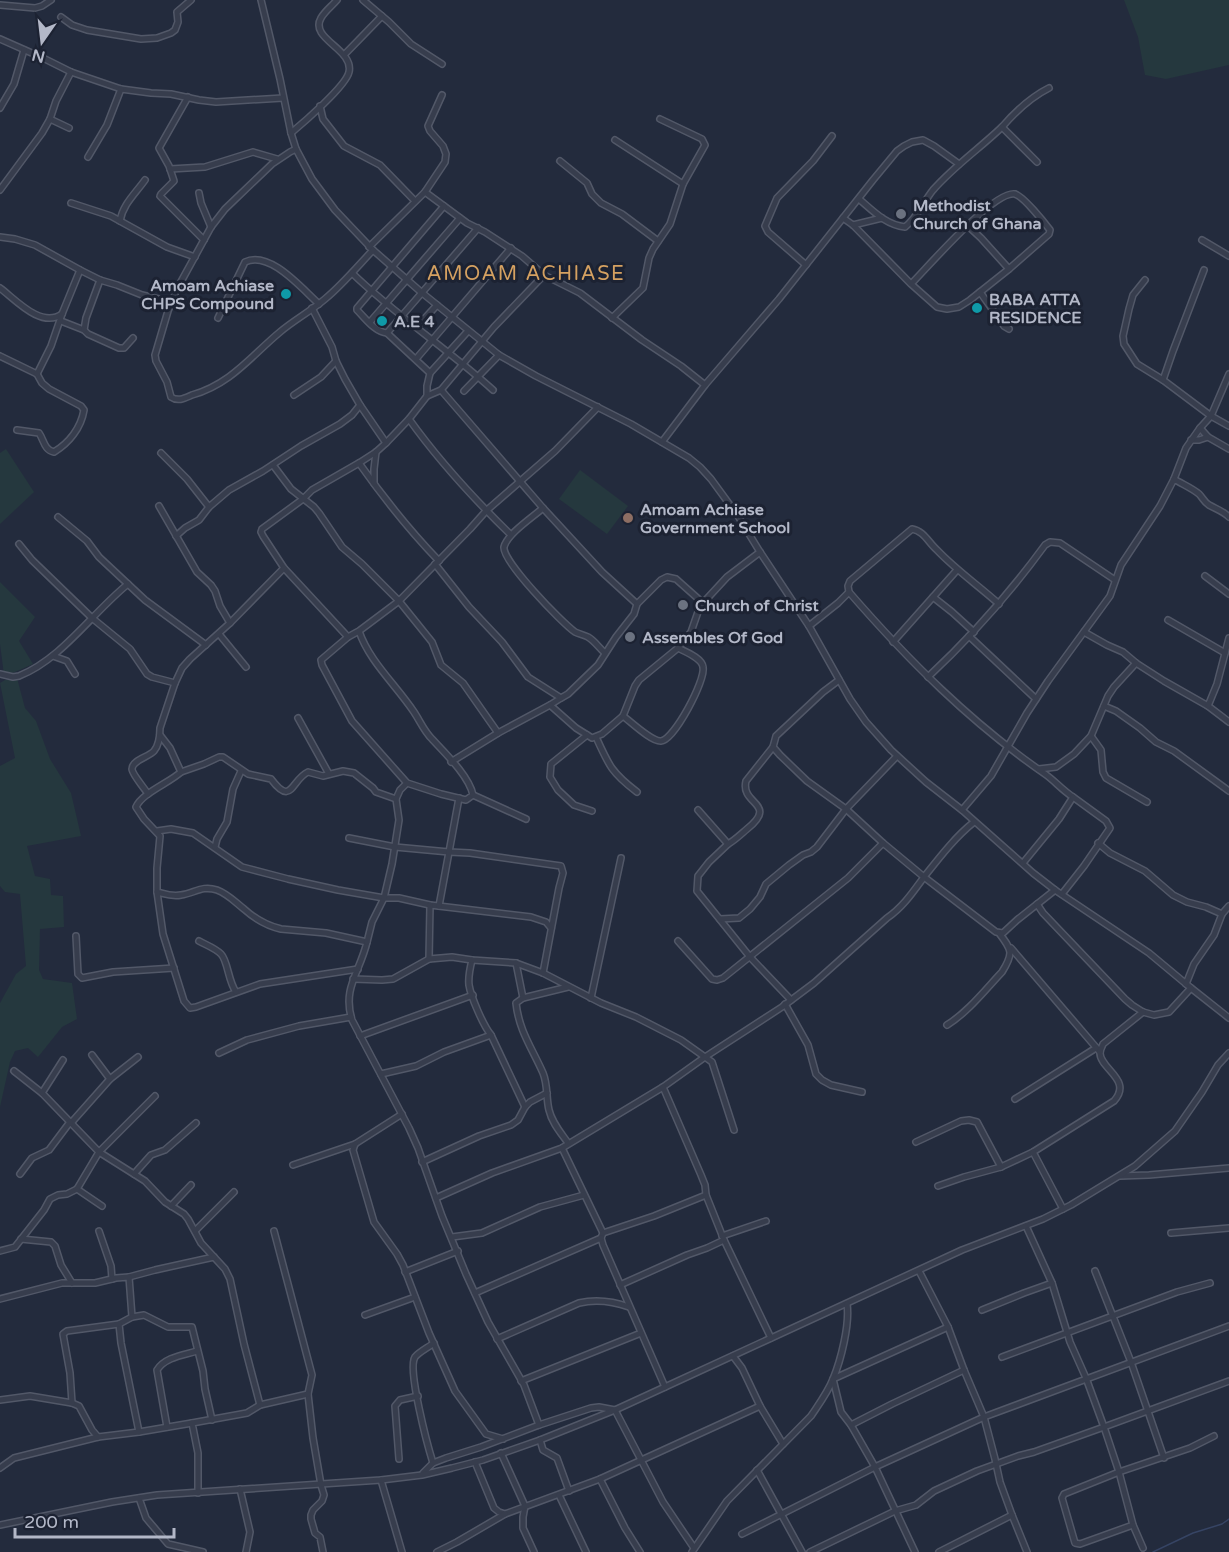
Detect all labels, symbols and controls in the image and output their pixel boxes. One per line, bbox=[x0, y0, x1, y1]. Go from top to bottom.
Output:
north arrow bbox=[12, 12, 72, 72]
text: N bbox=[30, 44, 47, 67]
place label: Methodist Church of Ghana bbox=[913, 196, 1041, 234]
marker: Methodist Church of Ghana bbox=[894, 207, 908, 221]
district label: AMOAM ACHIASE bbox=[427, 262, 625, 286]
place label: Amoam Achiase CHPS Compound bbox=[141, 276, 274, 314]
marker: Amoam Achiase CHPS Compound bbox=[279, 287, 293, 301]
place label: BABA ATTA RESIDENCE bbox=[989, 290, 1081, 328]
marker: BABA ATTA RESIDENCE bbox=[970, 301, 984, 315]
place label: A.E 4 bbox=[394, 312, 435, 332]
marker: A.E 4 bbox=[375, 314, 389, 328]
place label: Amoam Achiase Government School bbox=[640, 500, 790, 538]
marker: Amoam Achiase Government School bbox=[621, 511, 635, 525]
place label: Church of Christ bbox=[695, 596, 819, 616]
marker: Church of Christ bbox=[676, 598, 690, 612]
place label: Assembles Of God bbox=[642, 628, 783, 648]
marker: Assembles Of God bbox=[623, 630, 637, 644]
scale bar bbox=[15, 1501, 174, 1539]
text: 200 m bbox=[24, 1511, 79, 1533]

